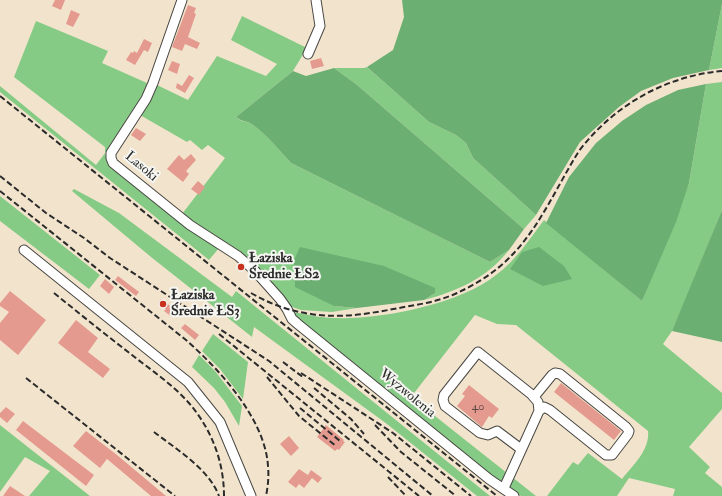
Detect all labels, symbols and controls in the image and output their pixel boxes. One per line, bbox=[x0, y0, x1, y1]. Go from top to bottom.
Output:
street label: Lasoki bbox=[121, 148, 161, 186]
place label: Łaziska Średnie ŁS2 bbox=[249, 251, 319, 284]
marker: Łaziska Średnie ŁS2 bbox=[236, 262, 246, 272]
place label: Łaziska Średnie ŁS3 bbox=[171, 288, 240, 320]
marker: Łaziska Średnie ŁS3 bbox=[158, 299, 168, 309]
street label: Wyzwolenia bbox=[375, 366, 439, 422]
house number: 40 bbox=[472, 400, 484, 414]

